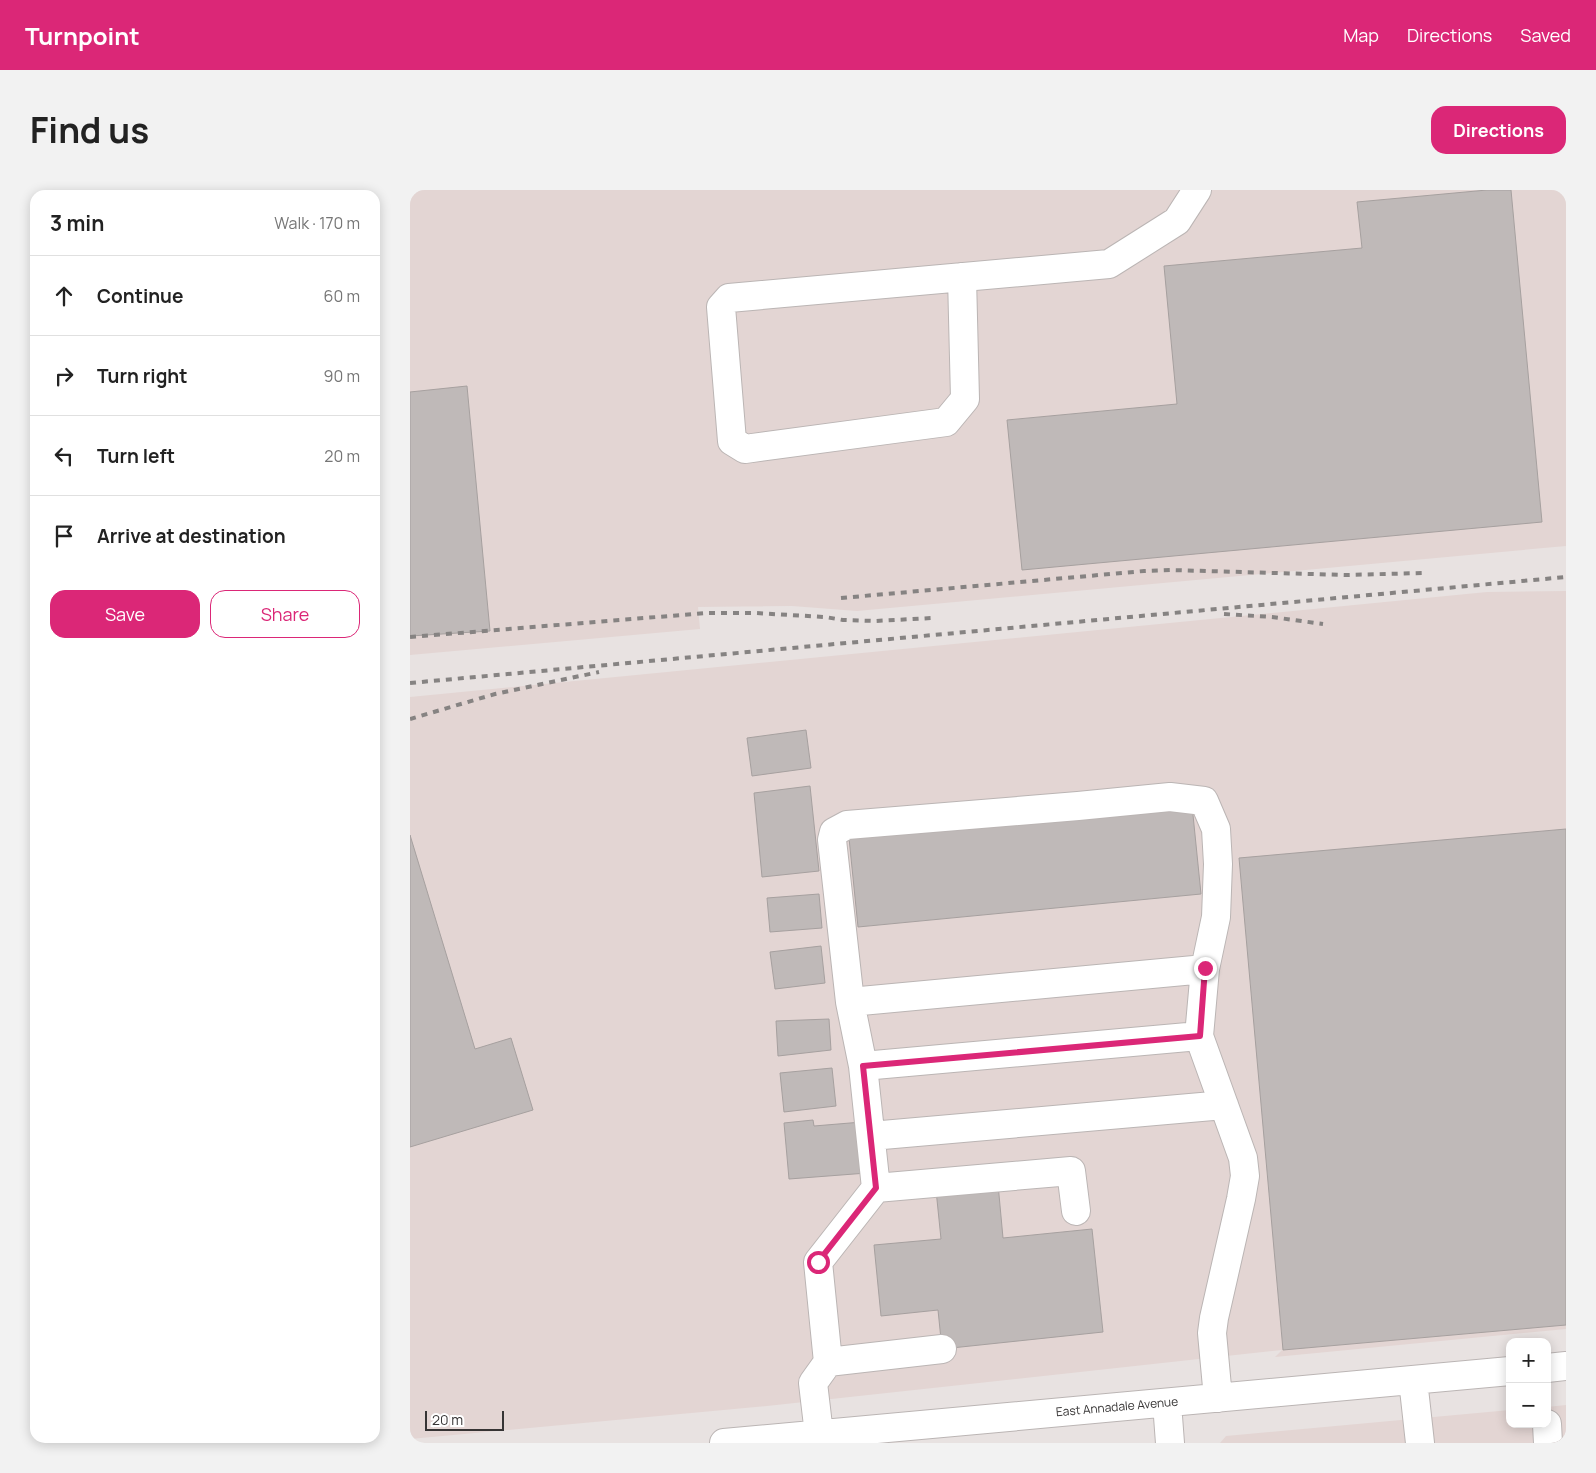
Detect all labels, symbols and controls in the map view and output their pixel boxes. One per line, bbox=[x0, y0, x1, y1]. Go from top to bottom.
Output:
text: Turnpoint bbox=[25, 19, 140, 52]
text: Map bbox=[1343, 23, 1379, 47]
text: Directions bbox=[1407, 23, 1492, 47]
text: Saved bbox=[1520, 23, 1571, 47]
text: Find us bbox=[30, 106, 149, 154]
button: Directions bbox=[1431, 106, 1566, 154]
text: 3 min bbox=[50, 209, 104, 237]
text: Walk · 170 m bbox=[274, 212, 360, 234]
icon: ahead bbox=[50, 282, 78, 310]
text: Continue bbox=[97, 283, 183, 309]
text: 60 m bbox=[324, 285, 360, 307]
icon: right bbox=[50, 362, 78, 390]
text: Turn right bbox=[97, 363, 187, 389]
text: 90 m bbox=[324, 365, 360, 387]
icon: left bbox=[50, 442, 78, 470]
text: Turn left bbox=[97, 443, 175, 469]
text: 20 m bbox=[324, 445, 360, 467]
icon: arrive bbox=[50, 522, 78, 550]
text: Arrive at destination bbox=[97, 523, 286, 549]
button: Save bbox=[50, 590, 200, 638]
button: Share bbox=[210, 590, 360, 638]
route end bbox=[1194, 957, 1217, 980]
route start bbox=[807, 1251, 830, 1274]
map controls bbox=[1506, 1338, 1551, 1428]
button: + bbox=[1506, 1338, 1551, 1383]
button: − bbox=[1506, 1383, 1551, 1428]
street label: East Annadale Avenue bbox=[1055, 1393, 1179, 1420]
scale bar bbox=[425, 1408, 504, 1431]
text: 20 m bbox=[432, 1410, 463, 1429]

